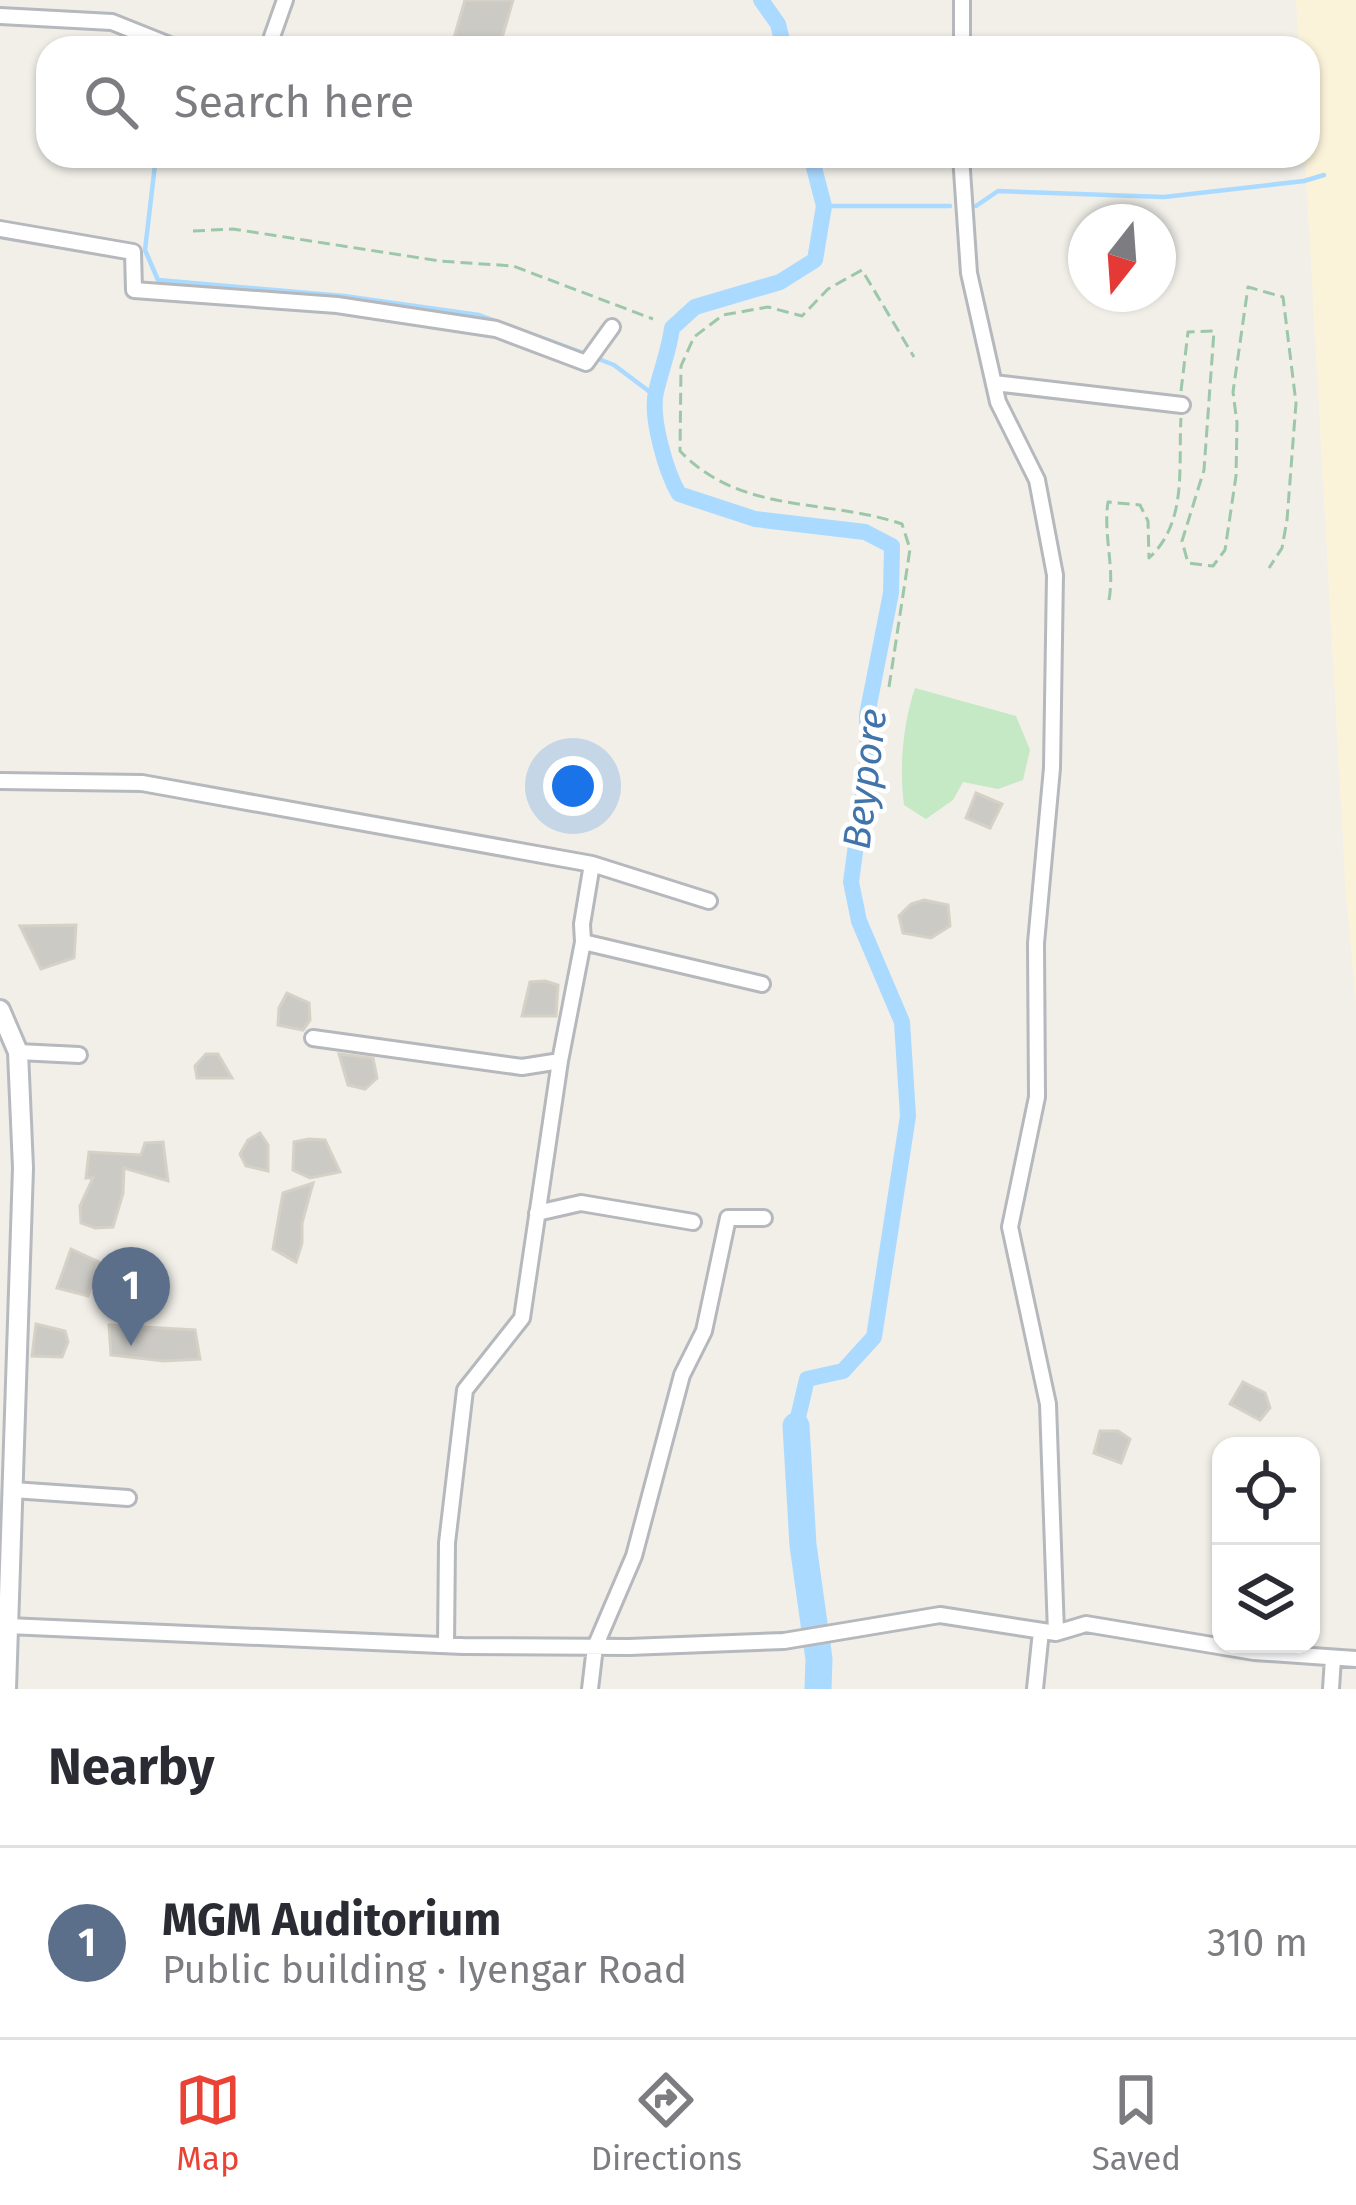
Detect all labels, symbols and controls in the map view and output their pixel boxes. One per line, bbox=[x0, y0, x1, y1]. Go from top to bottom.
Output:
search box bbox=[36, 36, 1320, 168]
icon: search bbox=[78, 69, 144, 135]
text: Search here bbox=[174, 75, 414, 129]
north arrow bbox=[1068, 204, 1176, 312]
water label: Beypore bbox=[834, 706, 896, 852]
your location bbox=[543, 756, 603, 816]
pin: 1 bbox=[92, 1247, 170, 1346]
map controls bbox=[1212, 1437, 1320, 1653]
button: locate bbox=[1212, 1437, 1320, 1545]
button: layers bbox=[1212, 1545, 1320, 1653]
text: Nearby bbox=[48, 1736, 214, 1798]
text: MGM Auditorium bbox=[162, 1893, 501, 1947]
text: 1 bbox=[78, 1920, 96, 1966]
text: 310 m bbox=[1207, 1920, 1308, 1966]
text: Public building · Iyengar Road bbox=[162, 1947, 687, 1993]
tab: Map bbox=[175, 2067, 241, 2179]
tab: Directions bbox=[591, 2067, 742, 2179]
tab: Saved bbox=[1092, 2067, 1181, 2179]

